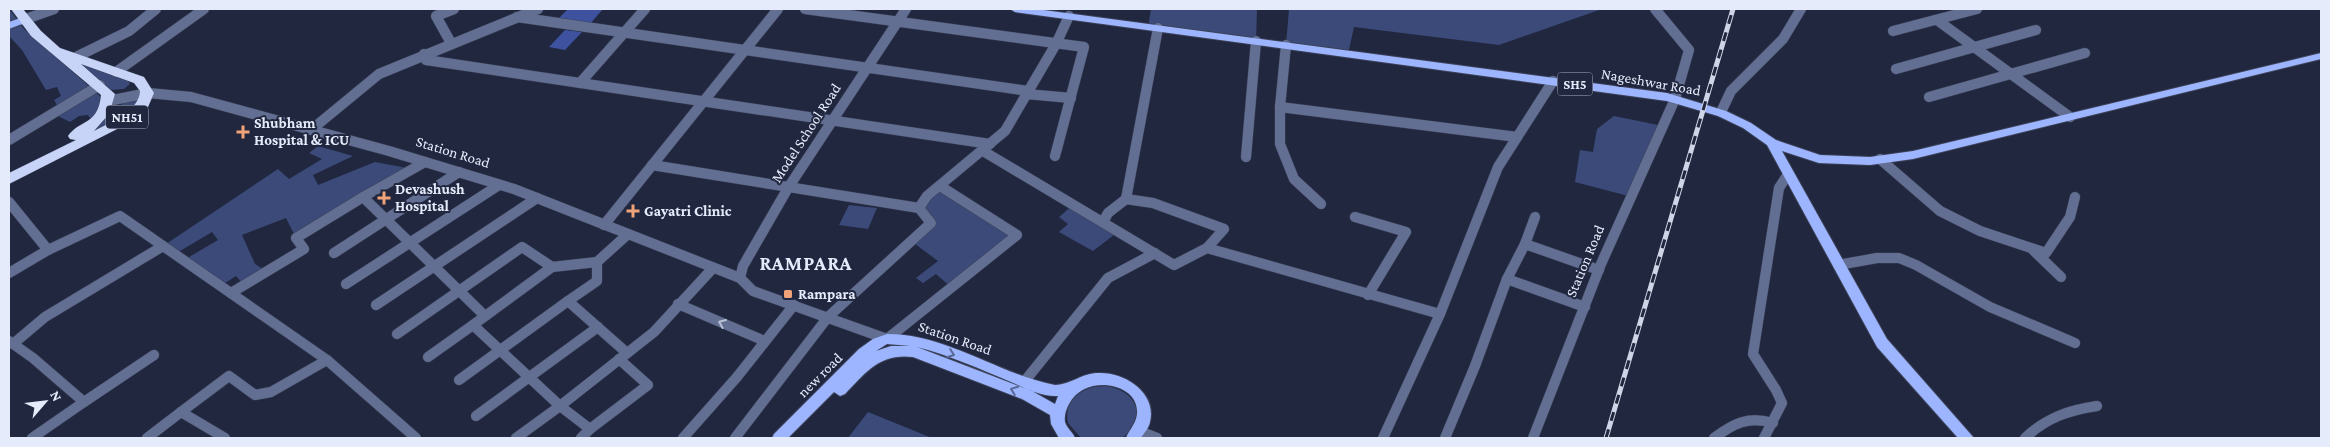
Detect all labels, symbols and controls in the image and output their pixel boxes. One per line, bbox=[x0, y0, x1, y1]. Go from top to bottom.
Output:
street label: Nageshwar Road bbox=[1600, 65, 1702, 100]
road number: SH5 bbox=[1558, 72, 1592, 96]
street label: Model School Road bbox=[768, 81, 844, 185]
road number: NH51 bbox=[106, 105, 148, 128]
place label: Shubham Hospital & ICU bbox=[254, 115, 349, 148]
marker: Shubham Hospital & ICU bbox=[236, 125, 250, 139]
street label: Station Road bbox=[414, 133, 492, 171]
place label: Devashush Hospital bbox=[395, 181, 465, 214]
marker: Devashush Hospital bbox=[377, 191, 391, 205]
place label: Gayatri Clinic bbox=[644, 203, 732, 219]
marker: Gayatri Clinic bbox=[626, 204, 640, 218]
street label: Station Road bbox=[1563, 223, 1607, 299]
district label: RAMPARA bbox=[760, 252, 853, 274]
place label: Rampara bbox=[798, 286, 856, 302]
marker: Rampara bbox=[782, 288, 794, 300]
one-way arrow bbox=[718, 318, 727, 329]
street label: Station Road bbox=[916, 318, 994, 358]
one-way arrow bbox=[946, 348, 955, 358]
street label: new road bbox=[795, 350, 845, 400]
north arrow bbox=[20, 377, 70, 427]
one-way arrow bbox=[1010, 386, 1019, 396]
text: N bbox=[47, 388, 66, 404]

